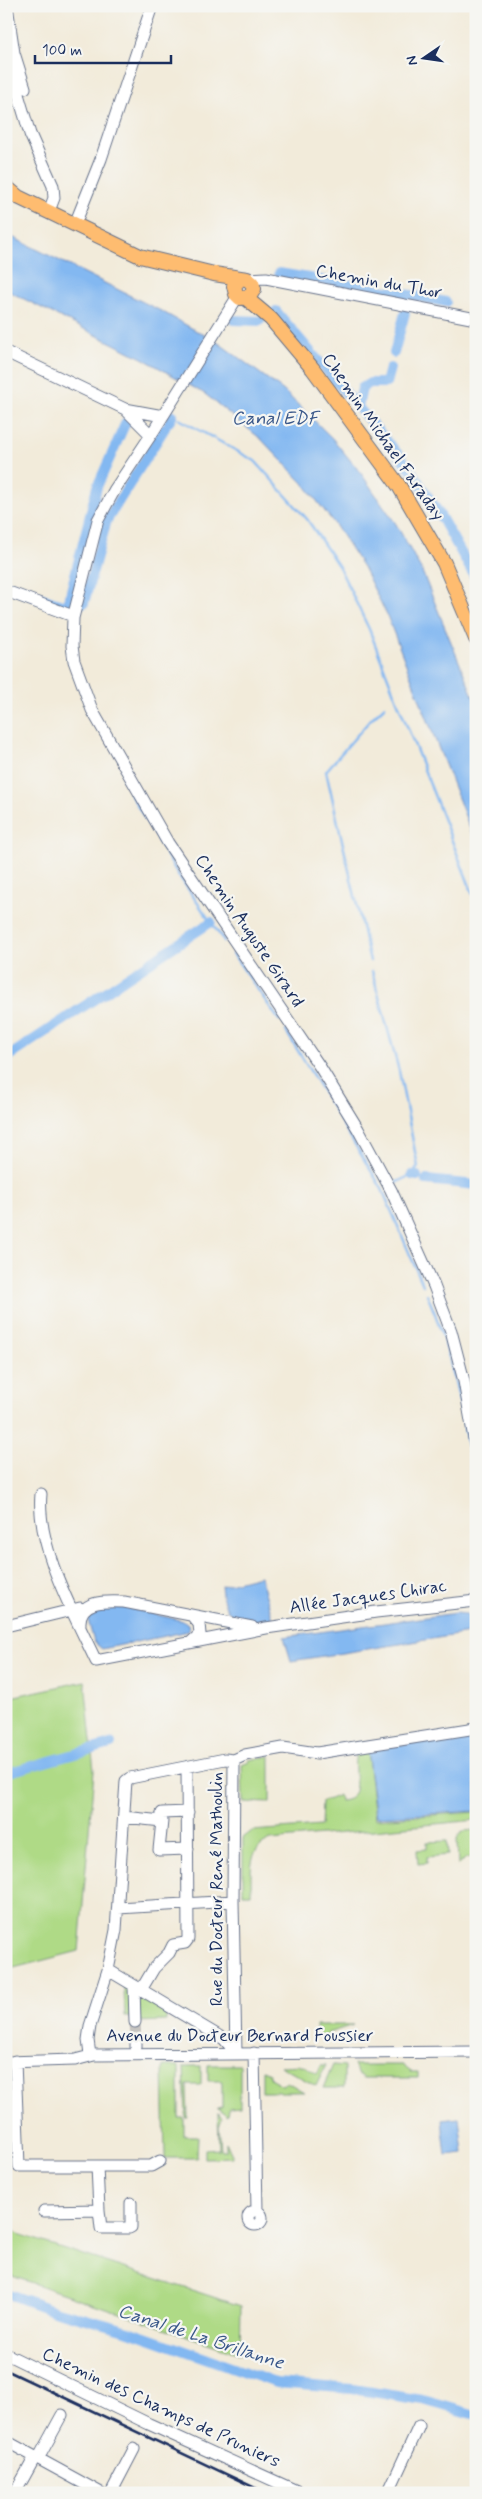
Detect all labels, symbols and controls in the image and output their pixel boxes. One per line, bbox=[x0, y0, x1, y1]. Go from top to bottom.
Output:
scale bar bbox=[35, 32, 171, 64]
north arrow bbox=[400, 32, 450, 82]
text: 100 m bbox=[42, 41, 82, 61]
text: N bbox=[402, 54, 422, 67]
street label: Chemin du Thor bbox=[314, 259, 445, 305]
street label: Chemin Michael Faraday bbox=[316, 349, 450, 525]
water label: Canal EDF bbox=[232, 406, 321, 431]
street label: Chemin Auguste Girard bbox=[189, 850, 309, 1012]
street label: Allée Jacques Chirac bbox=[288, 1574, 448, 1620]
street label: Rue du Docteur René Mathoulin bbox=[205, 1772, 229, 2006]
street label: Avenue du Docteur Bernard Foussier bbox=[106, 2024, 374, 2048]
water label: Canal de La Brillanne bbox=[115, 2298, 288, 2376]
street label: Chemin des Champs de Pruniers bbox=[38, 2342, 284, 2474]

